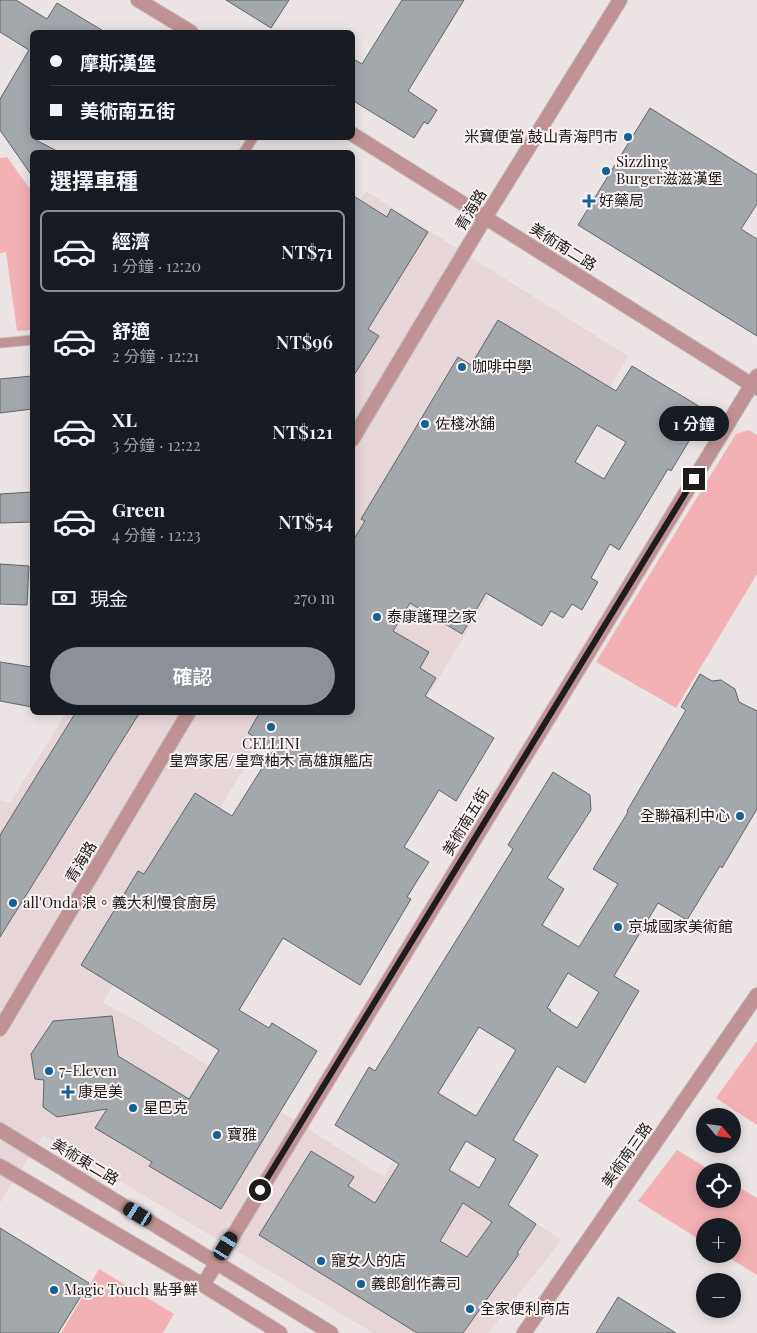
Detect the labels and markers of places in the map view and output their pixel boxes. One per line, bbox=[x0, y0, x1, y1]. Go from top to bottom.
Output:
place label: 米寶便當 鼓山青海門市 bbox=[464, 126, 618, 146]
marker: 米寶便當 鼓山青海門市 bbox=[622, 131, 634, 143]
place label: Sizzling Burger滋滋漢堡 bbox=[616, 151, 723, 188]
marker: Sizzling Burger滋滋漢堡 bbox=[600, 165, 612, 177]
place label: 好藥局 bbox=[599, 190, 644, 210]
marker: 好藥局 bbox=[583, 195, 595, 207]
place label: 咖啡中學 bbox=[472, 356, 532, 376]
marker: 咖啡中學 bbox=[456, 361, 468, 373]
place label: 佐棧冰舖 bbox=[435, 413, 495, 433]
marker: 佐棧冰舖 bbox=[419, 418, 431, 430]
place label: 泰康護理之家 bbox=[387, 606, 477, 626]
marker: 泰康護理之家 bbox=[371, 611, 383, 623]
marker: CELLINI 皇齊家居/皇齊柚木 高雄旗艦店 bbox=[265, 721, 277, 733]
place label: CELLINI 皇齊家居/皇齊柚木 高雄旗艦店 bbox=[169, 733, 373, 770]
place label: 全聯福利中心 bbox=[640, 805, 730, 825]
marker: 全聯福利中心 bbox=[734, 810, 746, 822]
place label: all'Onda 浪。義大利慢食廚房 bbox=[23, 892, 217, 912]
marker: all'Onda 浪。義大利慢食廚房 bbox=[7, 897, 19, 909]
place label: 京城國家美術館 bbox=[628, 916, 733, 936]
marker: 京城國家美術館 bbox=[612, 921, 624, 933]
place label: 7-Eleven bbox=[59, 1060, 117, 1080]
marker: 7-Eleven bbox=[43, 1065, 55, 1077]
place label: 康是美 bbox=[78, 1081, 123, 1101]
marker: 康是美 bbox=[62, 1086, 74, 1098]
place label: 星巴克 bbox=[143, 1097, 188, 1117]
marker: 星巴克 bbox=[127, 1102, 139, 1114]
place label: 寶雅 bbox=[227, 1124, 257, 1144]
marker: 寶雅 bbox=[211, 1129, 223, 1141]
place label: 寵女人的店 bbox=[331, 1250, 406, 1270]
marker: 寵女人的店 bbox=[315, 1255, 327, 1267]
place label: 義郎創作壽司 bbox=[371, 1273, 461, 1293]
marker: 義郎創作壽司 bbox=[355, 1278, 367, 1290]
place label: Magic Touch 點爭鮮 bbox=[64, 1279, 198, 1299]
marker: Magic Touch 點爭鮮 bbox=[48, 1284, 60, 1296]
place label: 全家便利商店 bbox=[480, 1298, 570, 1318]
marker: 全家便利商店 bbox=[464, 1303, 476, 1315]

